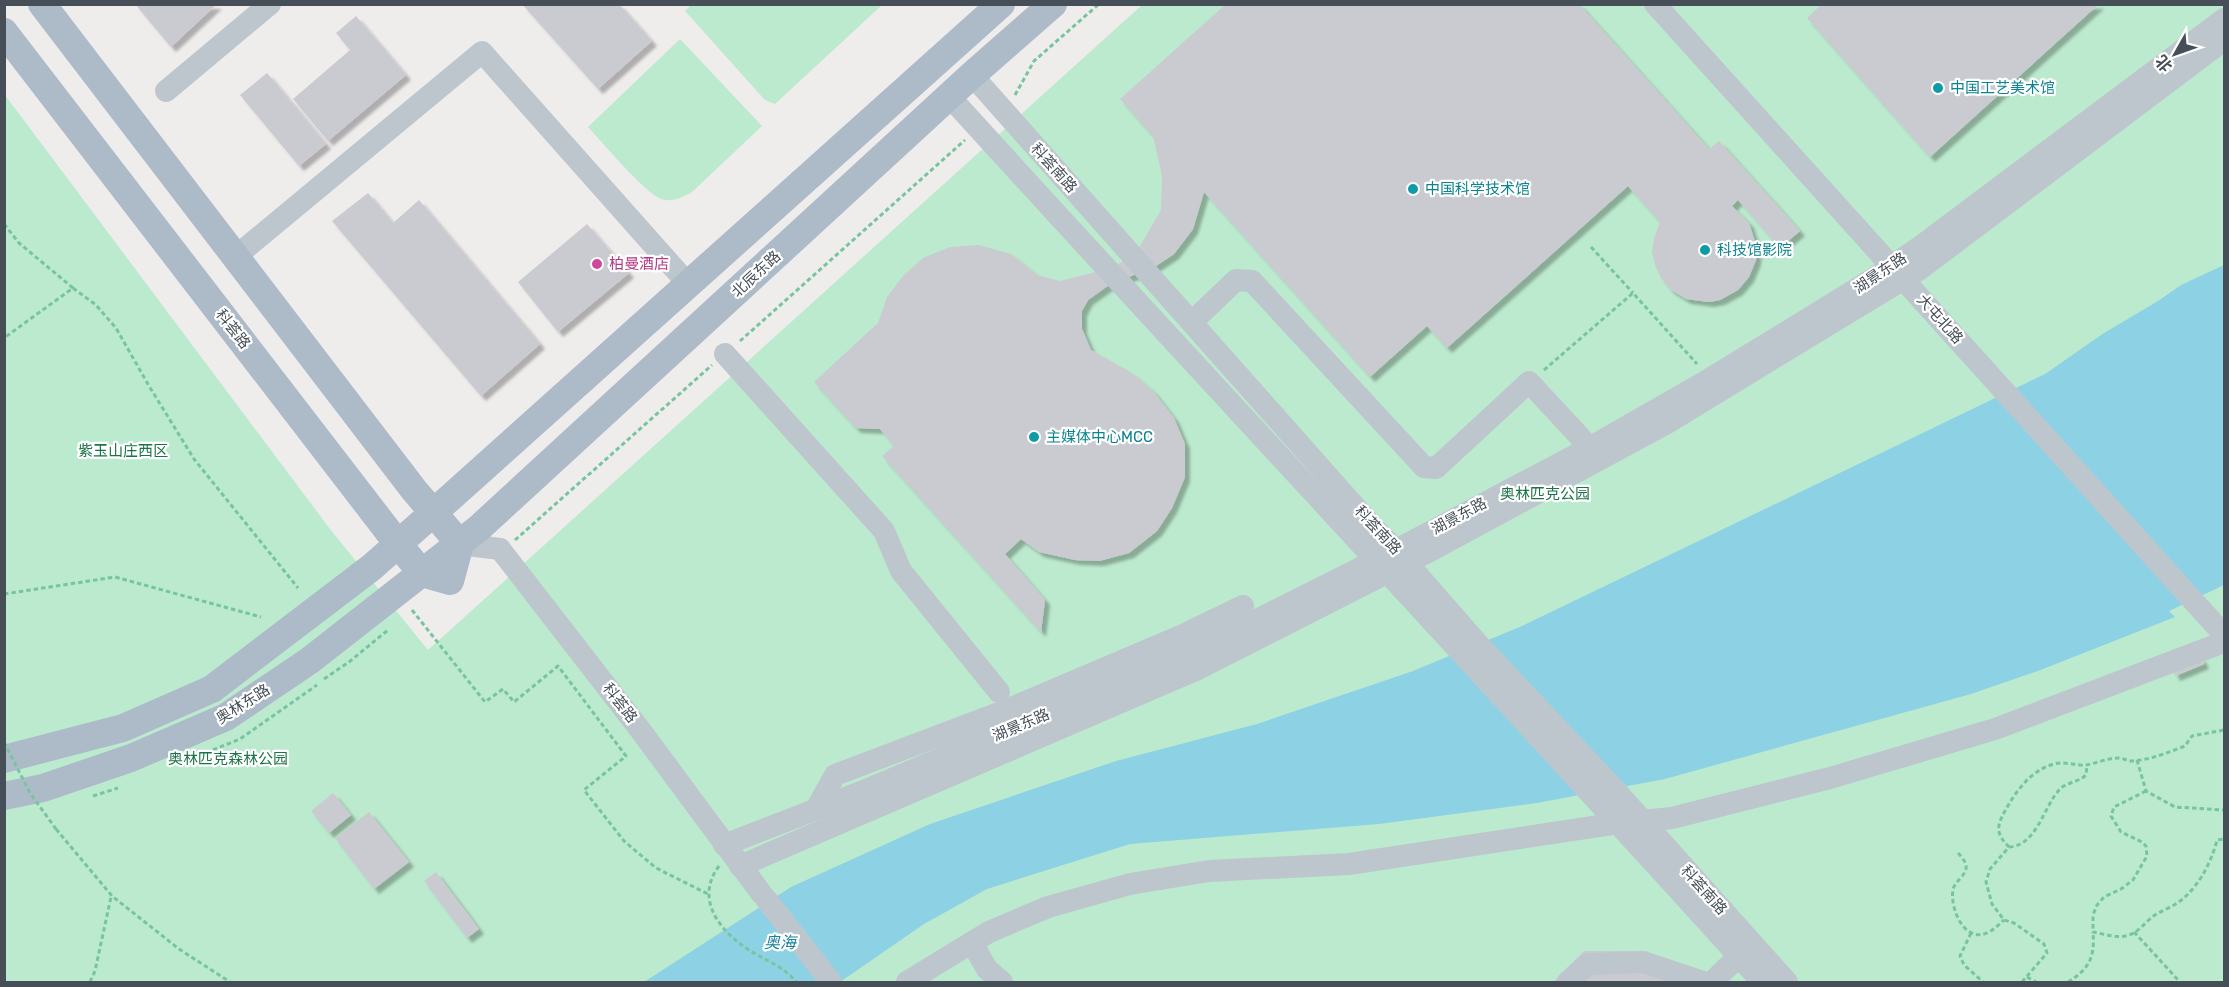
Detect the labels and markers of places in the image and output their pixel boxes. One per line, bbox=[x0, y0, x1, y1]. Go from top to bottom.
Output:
place label: 中国工艺美术馆 bbox=[1950, 79, 2055, 97]
marker: 中国工艺美术馆 bbox=[1931, 81, 1945, 95]
place label: 中国科学技术馆 bbox=[1425, 180, 1530, 198]
marker: 中国科学技术馆 bbox=[1406, 182, 1420, 196]
place label: 科技馆影院 bbox=[1717, 241, 1792, 259]
marker: 科技馆影院 bbox=[1698, 243, 1712, 257]
place label: 柏曼酒店 bbox=[609, 255, 669, 273]
marker: 柏曼酒店 bbox=[590, 257, 604, 271]
place label: 主媒体中心MCC bbox=[1046, 428, 1153, 446]
marker: 主媒体中心MCC bbox=[1027, 430, 1041, 444]

